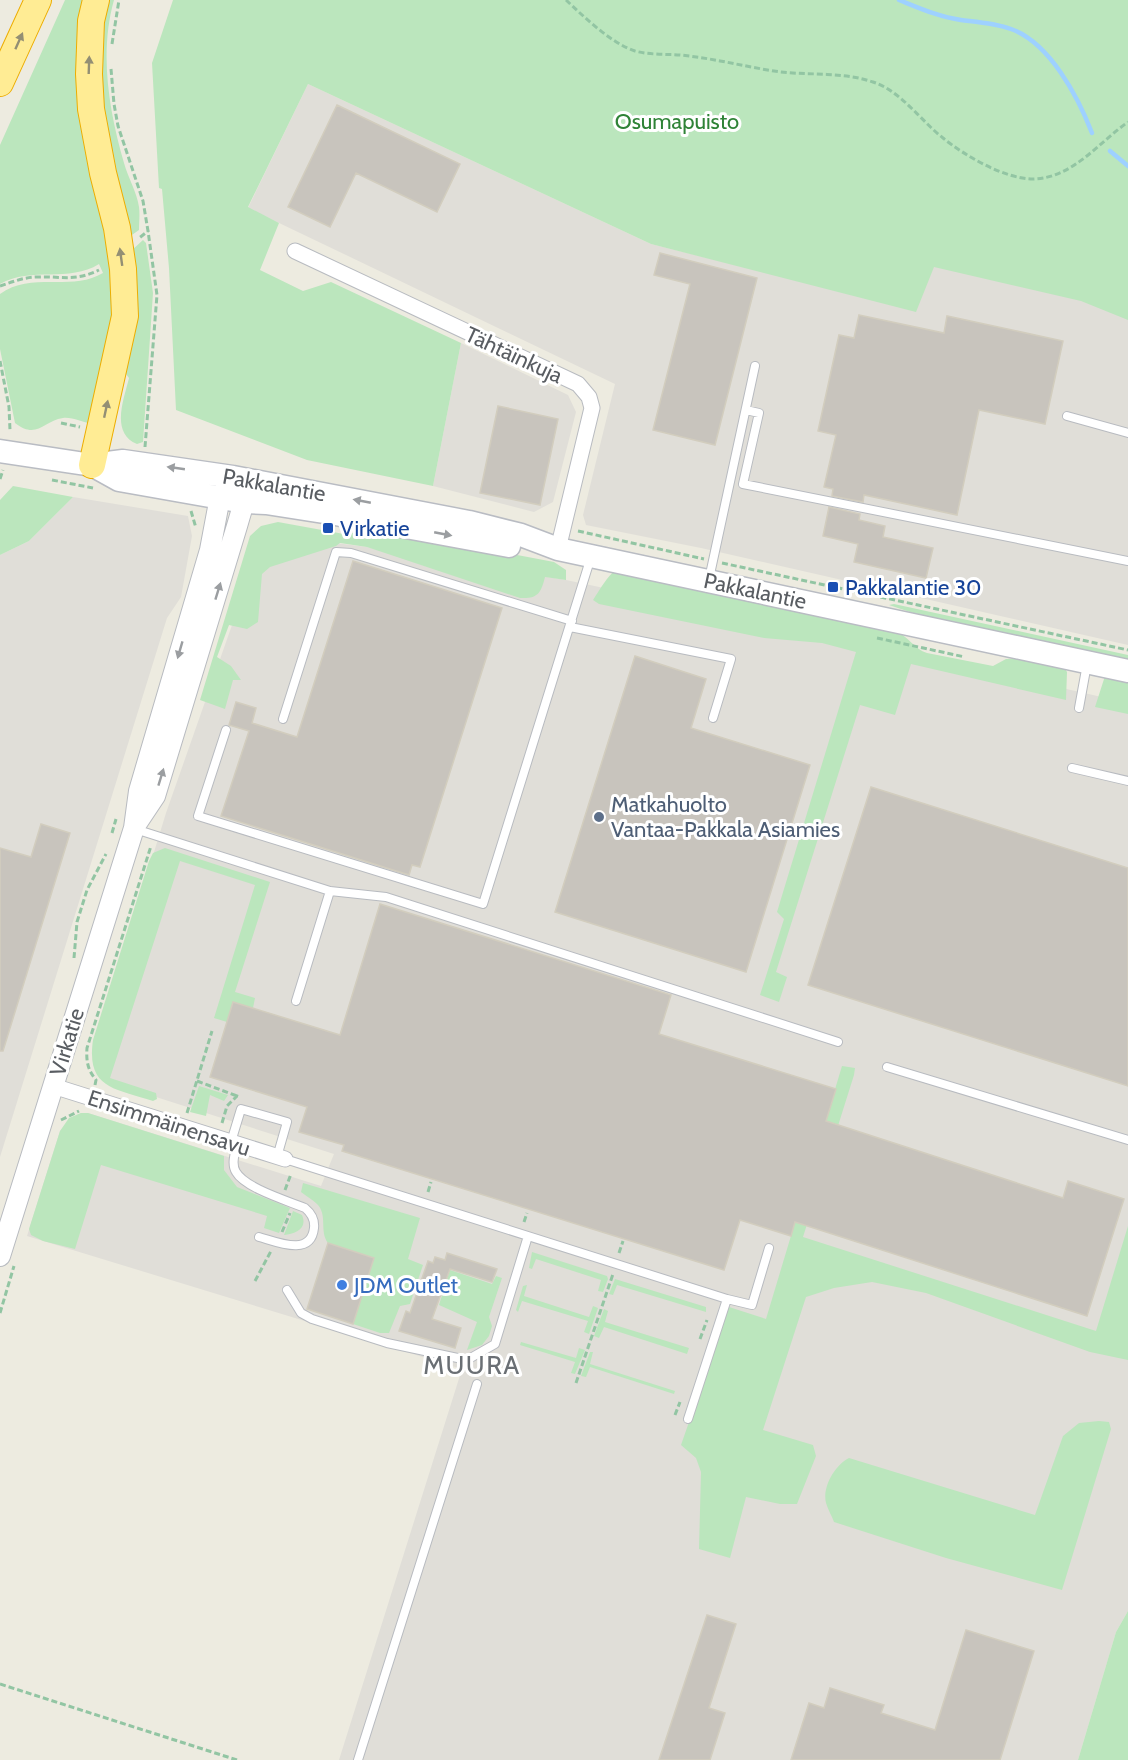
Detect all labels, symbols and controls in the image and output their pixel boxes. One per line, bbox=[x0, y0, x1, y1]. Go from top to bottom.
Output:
one-way arrow bbox=[14, 33, 23, 50]
one-way arrow bbox=[85, 56, 94, 75]
park label: Osumapuisto bbox=[615, 108, 739, 135]
one-way arrow bbox=[117, 248, 126, 267]
street label: Tähtäinkuja bbox=[461, 321, 567, 389]
one-way arrow bbox=[101, 400, 111, 419]
street label: Pakkalantie bbox=[220, 463, 328, 507]
one-way arrow bbox=[166, 464, 185, 473]
one-way arrow bbox=[352, 496, 371, 505]
place label: Virkatie bbox=[340, 515, 409, 542]
marker: Virkatie bbox=[321, 521, 335, 535]
one-way arrow bbox=[434, 530, 453, 539]
street label: Pakkalantie bbox=[701, 567, 809, 615]
place label: Pakkalantie 30 bbox=[845, 574, 981, 601]
marker: Pakkalantie 30 bbox=[826, 580, 840, 594]
one-way arrow bbox=[214, 581, 223, 599]
one-way arrow bbox=[175, 641, 184, 659]
one-way arrow bbox=[156, 768, 166, 786]
place label: Matkahuolto Vantaa-Pakkala Asiamies bbox=[611, 791, 840, 843]
marker: Matkahuolto Vantaa-Pakkala Asiamies bbox=[592, 810, 606, 824]
street label: Virkatie bbox=[44, 1005, 90, 1079]
street label: Ensimmäinensavu bbox=[84, 1084, 254, 1162]
place label: JDM Outlet bbox=[353, 1272, 458, 1299]
marker: JDM Outlet bbox=[335, 1278, 349, 1292]
district label: MUURA bbox=[423, 1349, 521, 1381]

